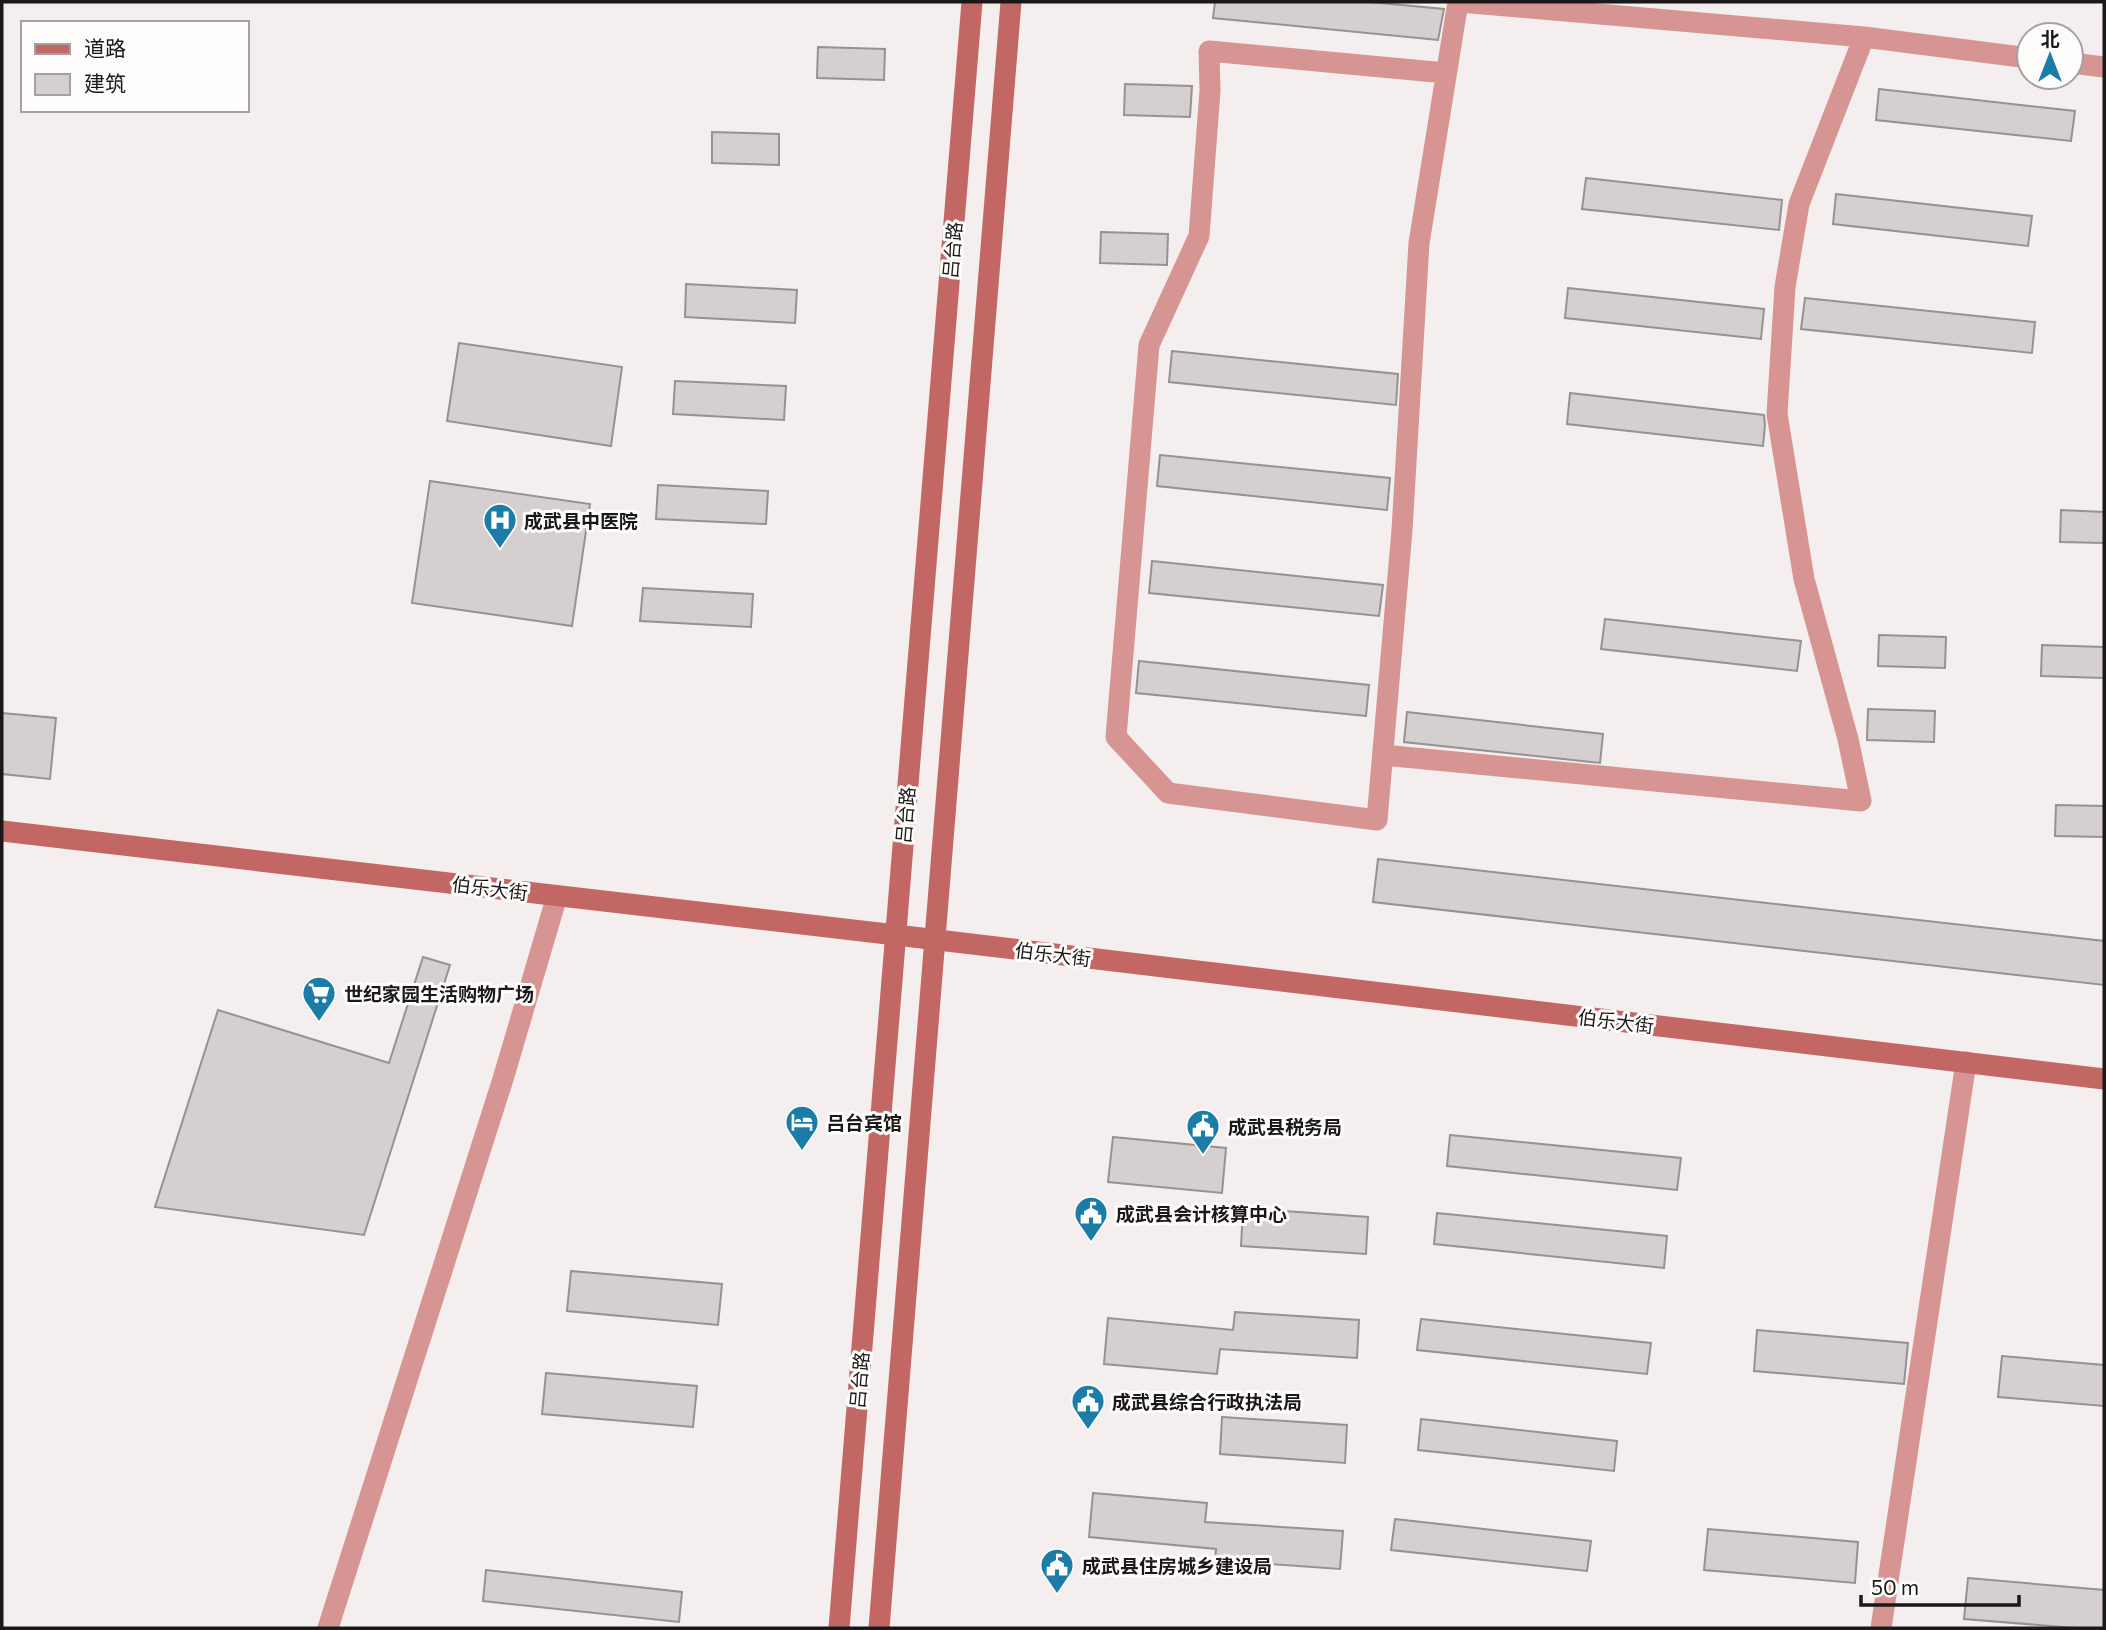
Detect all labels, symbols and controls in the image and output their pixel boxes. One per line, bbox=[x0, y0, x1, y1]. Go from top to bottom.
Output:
legend bbox=[21, 21, 248, 112]
north arrow bbox=[2015, 21, 2085, 91]
text: 北 bbox=[2040, 27, 2060, 50]
text: 道路 bbox=[84, 35, 126, 60]
text: 建筑 bbox=[84, 70, 126, 95]
street label: 吕台路 bbox=[938, 221, 966, 279]
hospital icon: 成武县中医院 bbox=[481, 501, 519, 550]
place label: 成武县中医院 bbox=[524, 509, 638, 532]
street label: 吕台路 bbox=[891, 786, 919, 844]
street label: 伯乐大街 bbox=[451, 872, 529, 904]
street label: 伯乐大街 bbox=[1014, 938, 1092, 970]
supermarket icon: 世纪家园生活购物广场 bbox=[300, 974, 338, 1023]
place label: 世纪家园生活购物广场 bbox=[344, 982, 534, 1005]
street label: 伯乐大街 bbox=[1577, 1005, 1655, 1037]
hotel icon: 吕台宾馆 bbox=[783, 1103, 821, 1152]
public building icon: 成武县税务局 bbox=[1184, 1107, 1222, 1156]
place label: 吕台宾馆 bbox=[826, 1111, 902, 1134]
place label: 成武县税务局 bbox=[1228, 1115, 1342, 1138]
public building icon: 成武县会计核算中心 bbox=[1072, 1194, 1110, 1243]
place label: 成武县会计核算中心 bbox=[1116, 1202, 1287, 1225]
street label: 吕台路 bbox=[845, 1351, 873, 1409]
public building icon: 成武县综合行政执法局 bbox=[1069, 1382, 1107, 1431]
place label: 成武县综合行政执法局 bbox=[1112, 1390, 1302, 1413]
public building icon: 成武县住房城乡建设局 bbox=[1038, 1546, 1076, 1595]
place label: 成武县住房城乡建设局 bbox=[1082, 1554, 1272, 1577]
scale bar bbox=[1861, 1564, 2018, 1608]
text: 50 m bbox=[1871, 1574, 1919, 1599]

